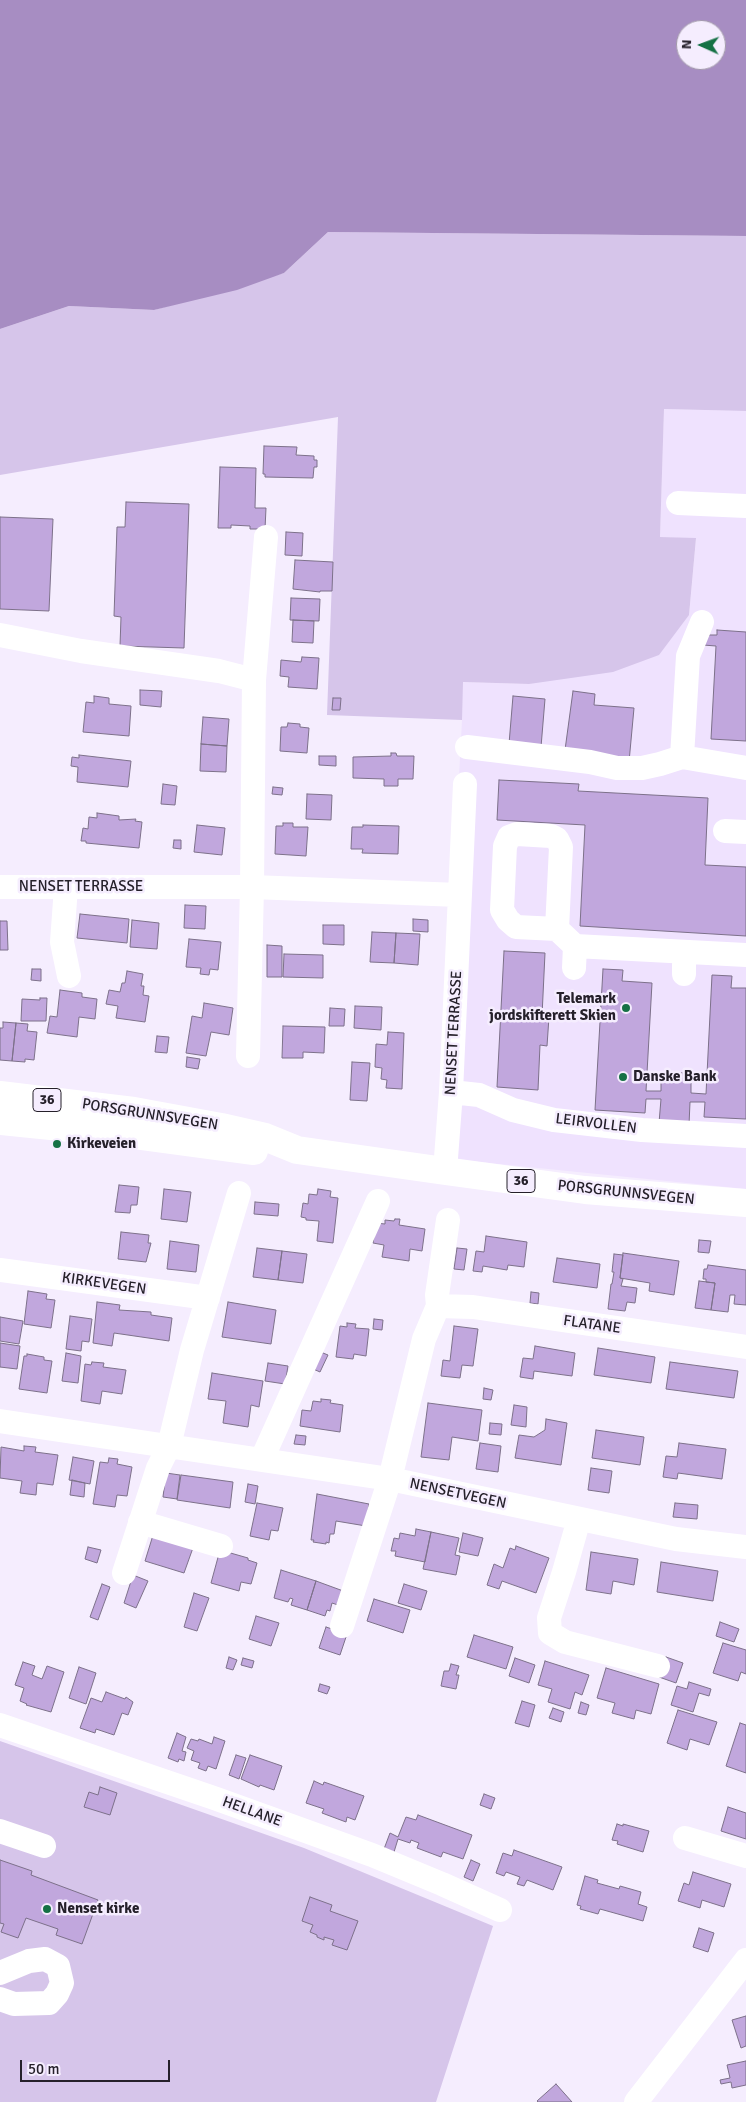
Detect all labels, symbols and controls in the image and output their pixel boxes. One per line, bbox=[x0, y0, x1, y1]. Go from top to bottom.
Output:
north arrow bbox=[676, 20, 726, 70]
text: N bbox=[678, 39, 695, 50]
street label: NENSET TERRASSE bbox=[19, 878, 143, 896]
street label: NENSET TERRASSE bbox=[442, 970, 466, 1096]
place label: Telemark jordskifterett Skien bbox=[489, 990, 616, 1025]
marker: Telemark jordskifterett Skien bbox=[620, 1002, 632, 1014]
place label: Danske Bank bbox=[633, 1068, 717, 1086]
marker: Danske Bank bbox=[617, 1071, 629, 1083]
road number: 36 bbox=[33, 1088, 61, 1112]
street label: PORSGRUNNSVEGEN bbox=[81, 1095, 219, 1135]
street label: LEIRVOLLEN bbox=[554, 1110, 638, 1138]
place label: Kirkeveien bbox=[67, 1135, 136, 1153]
marker: Kirkeveien bbox=[51, 1138, 63, 1150]
road number: 36 bbox=[507, 1170, 535, 1192]
street label: PORSGRUNNSVEGEN bbox=[557, 1177, 695, 1209]
street label: KIRKEVEGEN bbox=[61, 1269, 147, 1299]
street label: FLATANE bbox=[562, 1312, 622, 1338]
street label: NENSETVEGEN bbox=[408, 1475, 508, 1513]
street label: HELLANE bbox=[220, 1793, 284, 1831]
place label: Nenset kirke bbox=[57, 1900, 139, 1918]
marker: Nenset kirke bbox=[41, 1903, 53, 1915]
scale bar bbox=[22, 2050, 172, 2082]
text: 50 m bbox=[28, 2060, 59, 2078]

